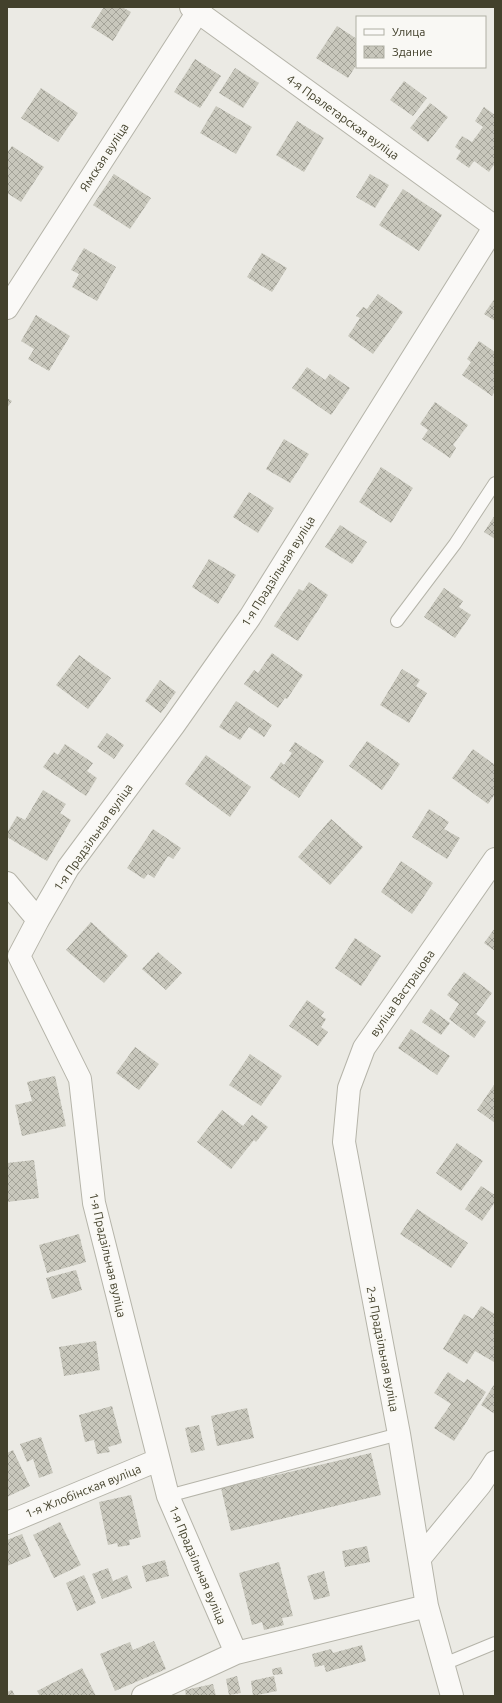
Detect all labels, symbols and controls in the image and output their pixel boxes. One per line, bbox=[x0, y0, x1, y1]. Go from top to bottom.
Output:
legend bbox=[356, 16, 486, 68]
text: Улица bbox=[392, 25, 425, 38]
text: Здание bbox=[392, 45, 433, 58]
street label: 4-я Пралетарская вуліца bbox=[284, 72, 402, 162]
street label: Ямская вуліца bbox=[77, 120, 131, 194]
street label: 1-я Прадзільная вуліца bbox=[239, 513, 317, 629]
street label: 1-я Прадзільная вуліца bbox=[51, 781, 135, 893]
street label: вуліца Вастрацова bbox=[367, 947, 437, 1039]
street label: 1-я Прадзільная вуліца bbox=[87, 1191, 129, 1319]
street label: 2-я Прадзільная вуліца bbox=[364, 1285, 402, 1413]
street label: 1-я Жлобінская вуліца bbox=[23, 1462, 143, 1520]
street label: 1-я Прадзільная вуліца bbox=[167, 1504, 229, 1626]

